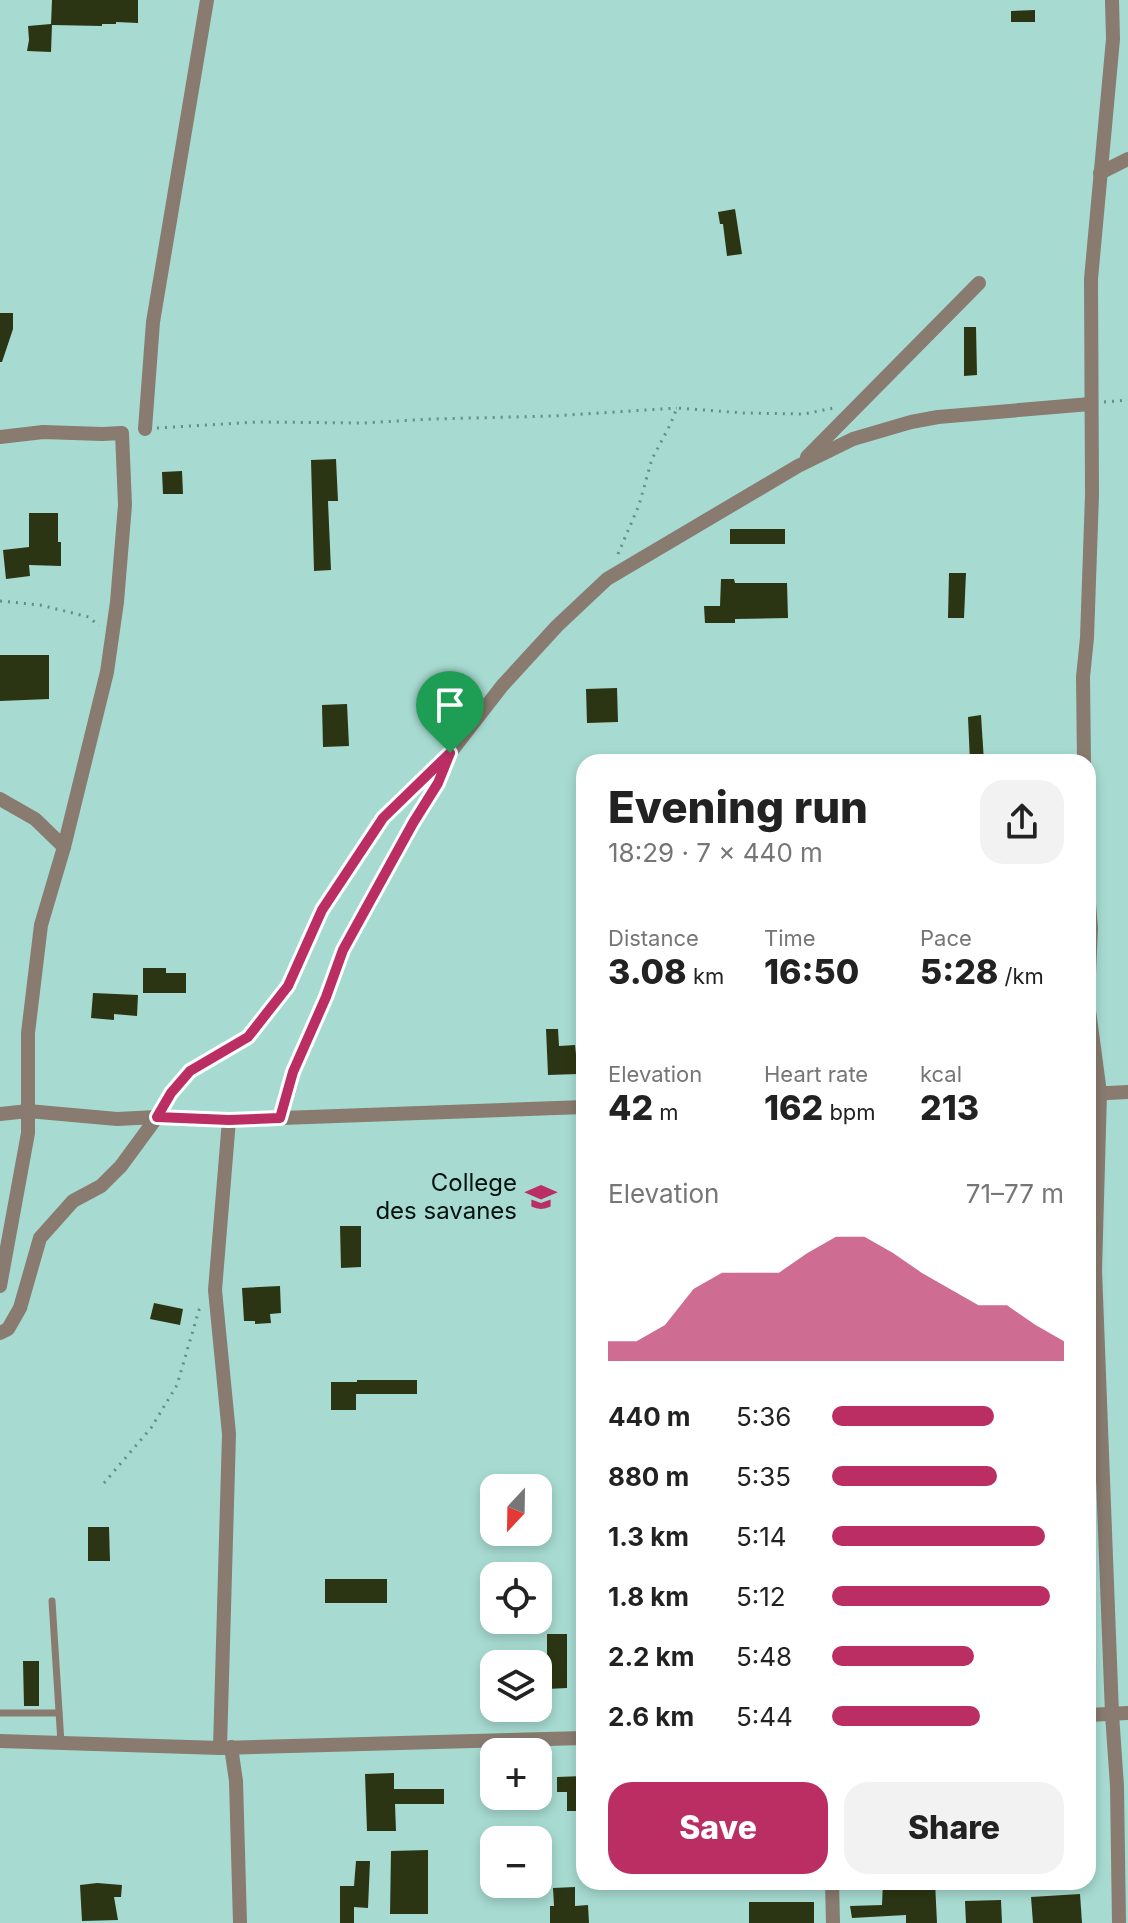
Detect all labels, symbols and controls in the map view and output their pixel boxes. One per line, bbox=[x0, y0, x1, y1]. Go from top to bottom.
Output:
pin bbox=[416, 671, 484, 753]
icon: arrive bbox=[428, 683, 472, 727]
text: Evening run bbox=[608, 780, 868, 834]
button: share bbox=[980, 780, 1064, 864]
text: 18:29 · 7 × 440 m bbox=[608, 837, 823, 868]
text: Distance bbox=[608, 925, 699, 951]
text: Time bbox=[764, 925, 816, 951]
text: Pace bbox=[920, 925, 972, 951]
text: 3.08 bbox=[608, 951, 687, 992]
text: 16:50 bbox=[764, 951, 859, 992]
text: 5:28 bbox=[920, 951, 998, 992]
text: km bbox=[687, 963, 724, 989]
text: /km bbox=[998, 963, 1044, 989]
text: Elevation bbox=[608, 1061, 702, 1087]
text: Heart rate bbox=[764, 1061, 868, 1087]
text: kcal bbox=[920, 1061, 962, 1087]
text: 42 bbox=[608, 1087, 653, 1128]
text: 162 bbox=[764, 1087, 823, 1128]
text: 213 bbox=[920, 1087, 979, 1128]
text: m bbox=[653, 1099, 679, 1125]
text: bpm bbox=[823, 1099, 876, 1125]
place label: College des savanes bbox=[375, 1168, 517, 1225]
text: Elevation bbox=[608, 1178, 719, 1209]
text: 71–77 m bbox=[966, 1178, 1064, 1209]
school or university icon: College des savanes bbox=[524, 1180, 558, 1214]
text: 440 m bbox=[608, 1401, 691, 1432]
text: 5:36 bbox=[736, 1401, 791, 1432]
text: 880 m bbox=[608, 1461, 689, 1492]
text: 5:35 bbox=[736, 1461, 791, 1492]
north arrow bbox=[480, 1474, 552, 1546]
map controls bbox=[480, 1474, 552, 1898]
text: 1.3 km bbox=[608, 1521, 689, 1552]
text: 5:14 bbox=[736, 1521, 787, 1552]
button: locate bbox=[480, 1562, 552, 1634]
text: 1.8 km bbox=[608, 1581, 689, 1612]
text: 5:12 bbox=[736, 1581, 786, 1612]
text: 2.2 km bbox=[608, 1641, 694, 1672]
text: 5:48 bbox=[736, 1641, 792, 1672]
button: layers bbox=[480, 1650, 552, 1722]
text: 2.6 km bbox=[608, 1701, 694, 1732]
text: 5:44 bbox=[736, 1701, 793, 1732]
button: + bbox=[480, 1738, 552, 1810]
button: Save bbox=[608, 1782, 828, 1874]
button: Share bbox=[844, 1782, 1064, 1874]
button: − bbox=[480, 1826, 552, 1898]

